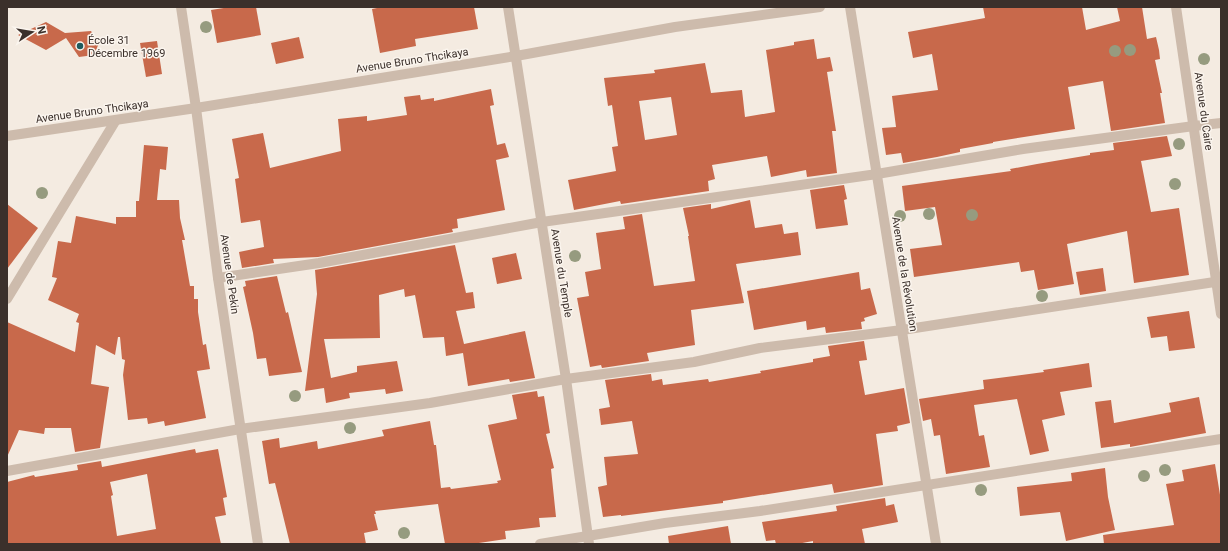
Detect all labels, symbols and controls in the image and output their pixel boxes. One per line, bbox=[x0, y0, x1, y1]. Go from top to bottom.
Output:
north arrow bbox=[12, 12, 52, 52]
text: N bbox=[34, 25, 49, 35]
place label: École 31 Décembre 1969 bbox=[88, 34, 165, 60]
marker: École 31 Décembre 1969 bbox=[75, 41, 85, 51]
street label: Avenue Bruno Thcikaya bbox=[355, 45, 469, 76]
street label: Avenue du Caire bbox=[1192, 71, 1215, 151]
street label: Avenue Bruno Thcikaya bbox=[35, 97, 149, 126]
street label: Avenue de la Révolution bbox=[889, 216, 920, 333]
street label: Avenue du Temple bbox=[548, 228, 575, 319]
street label: Avenue de Pekin bbox=[217, 233, 242, 315]

